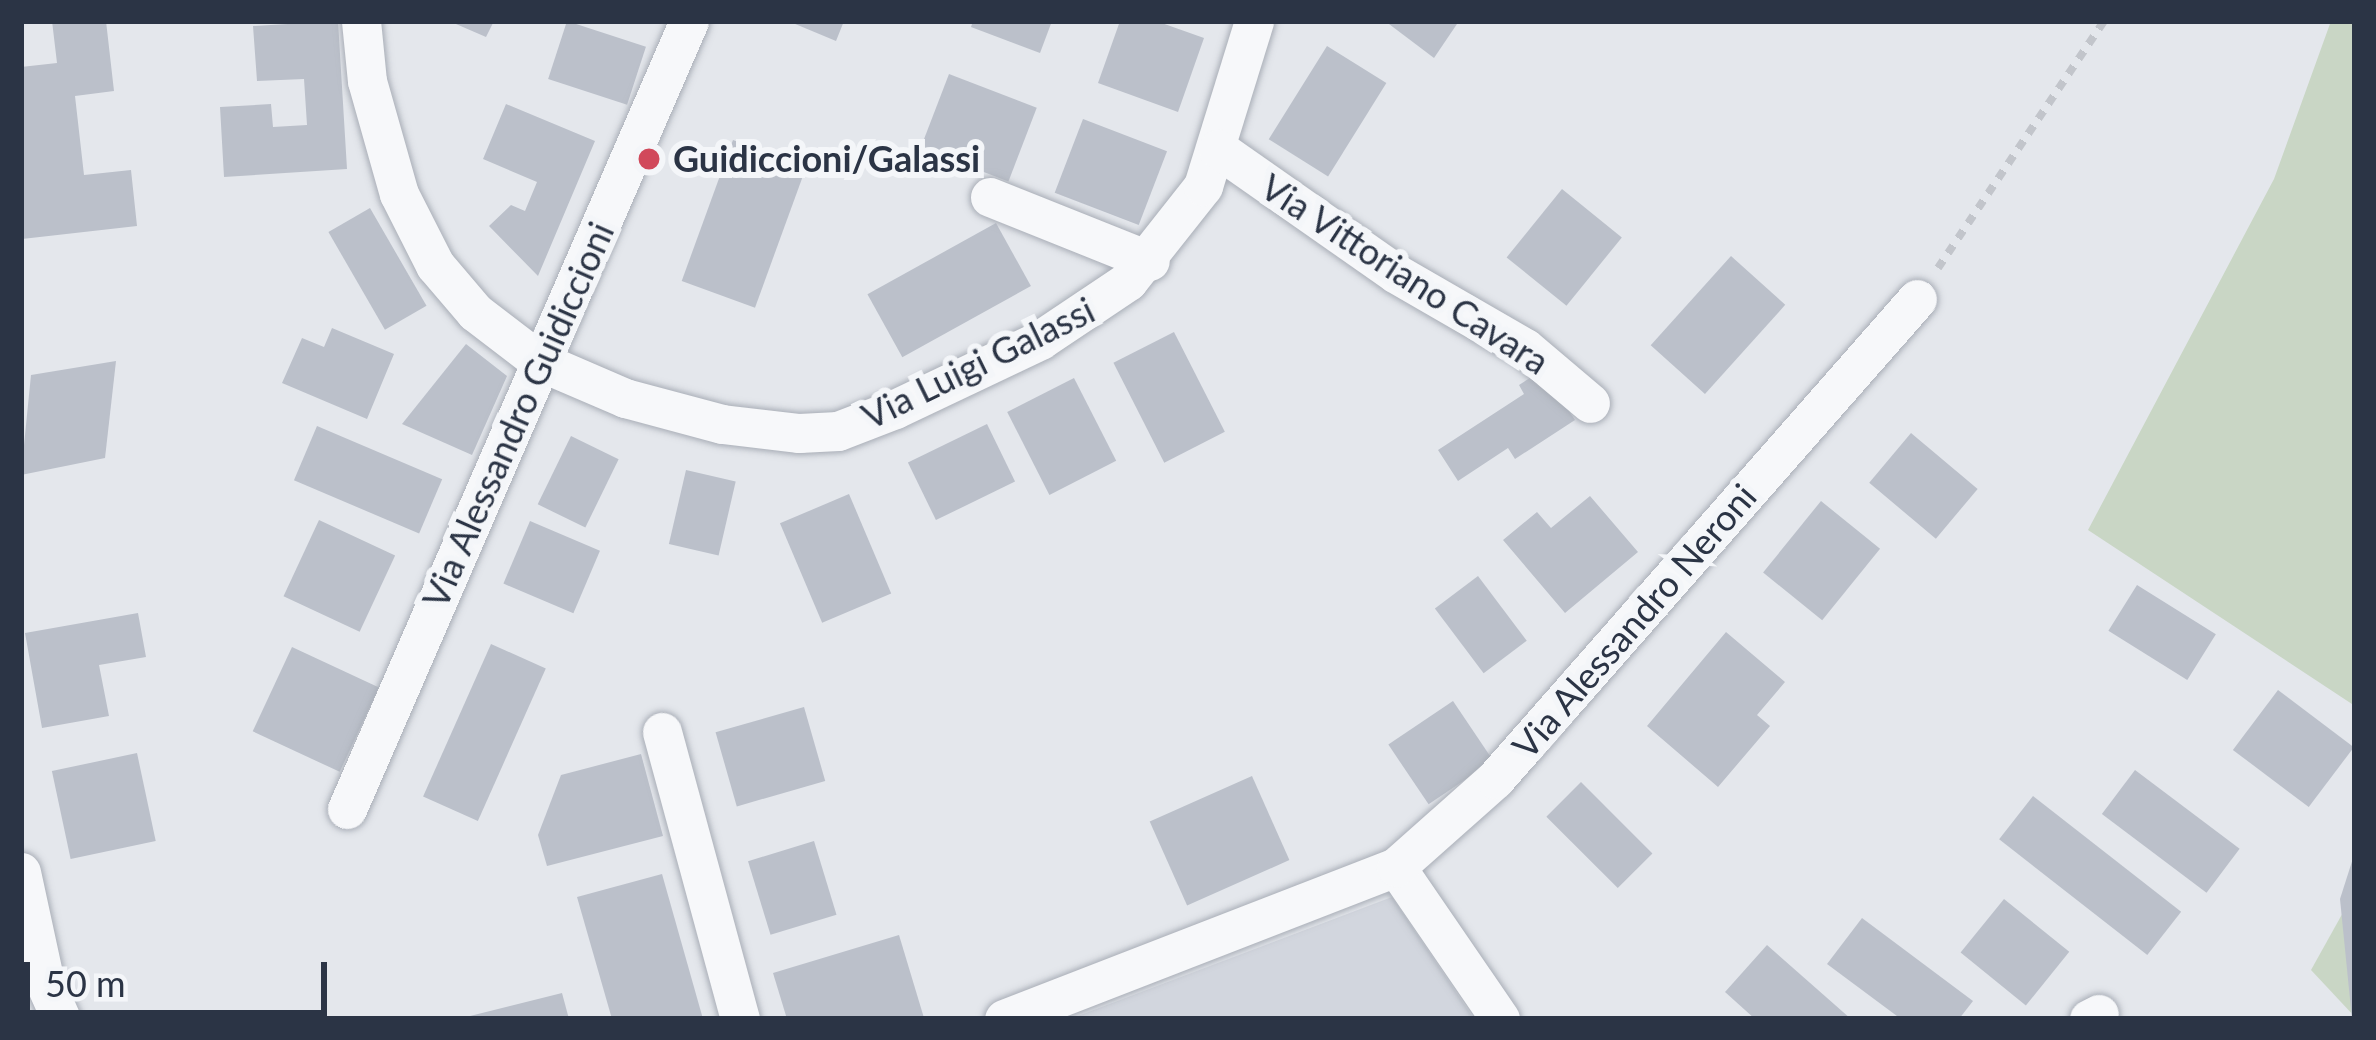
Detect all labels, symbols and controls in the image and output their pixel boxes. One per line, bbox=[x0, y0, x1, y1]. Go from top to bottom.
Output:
place label: Guidiccioni/Galassi bbox=[673, 137, 980, 181]
marker: Guidiccioni/Galassi bbox=[636, 146, 662, 172]
street label: Via Vittoriano Cavara bbox=[1252, 164, 1558, 384]
street label: Via Alessandro Guidiccioni bbox=[413, 215, 623, 615]
street label: Via Luigi Galassi bbox=[855, 288, 1101, 438]
street label: Via Alessandro Neroni bbox=[1503, 474, 1765, 768]
scale bar bbox=[30, 938, 333, 1012]
text: 50 m bbox=[45, 961, 126, 1005]

